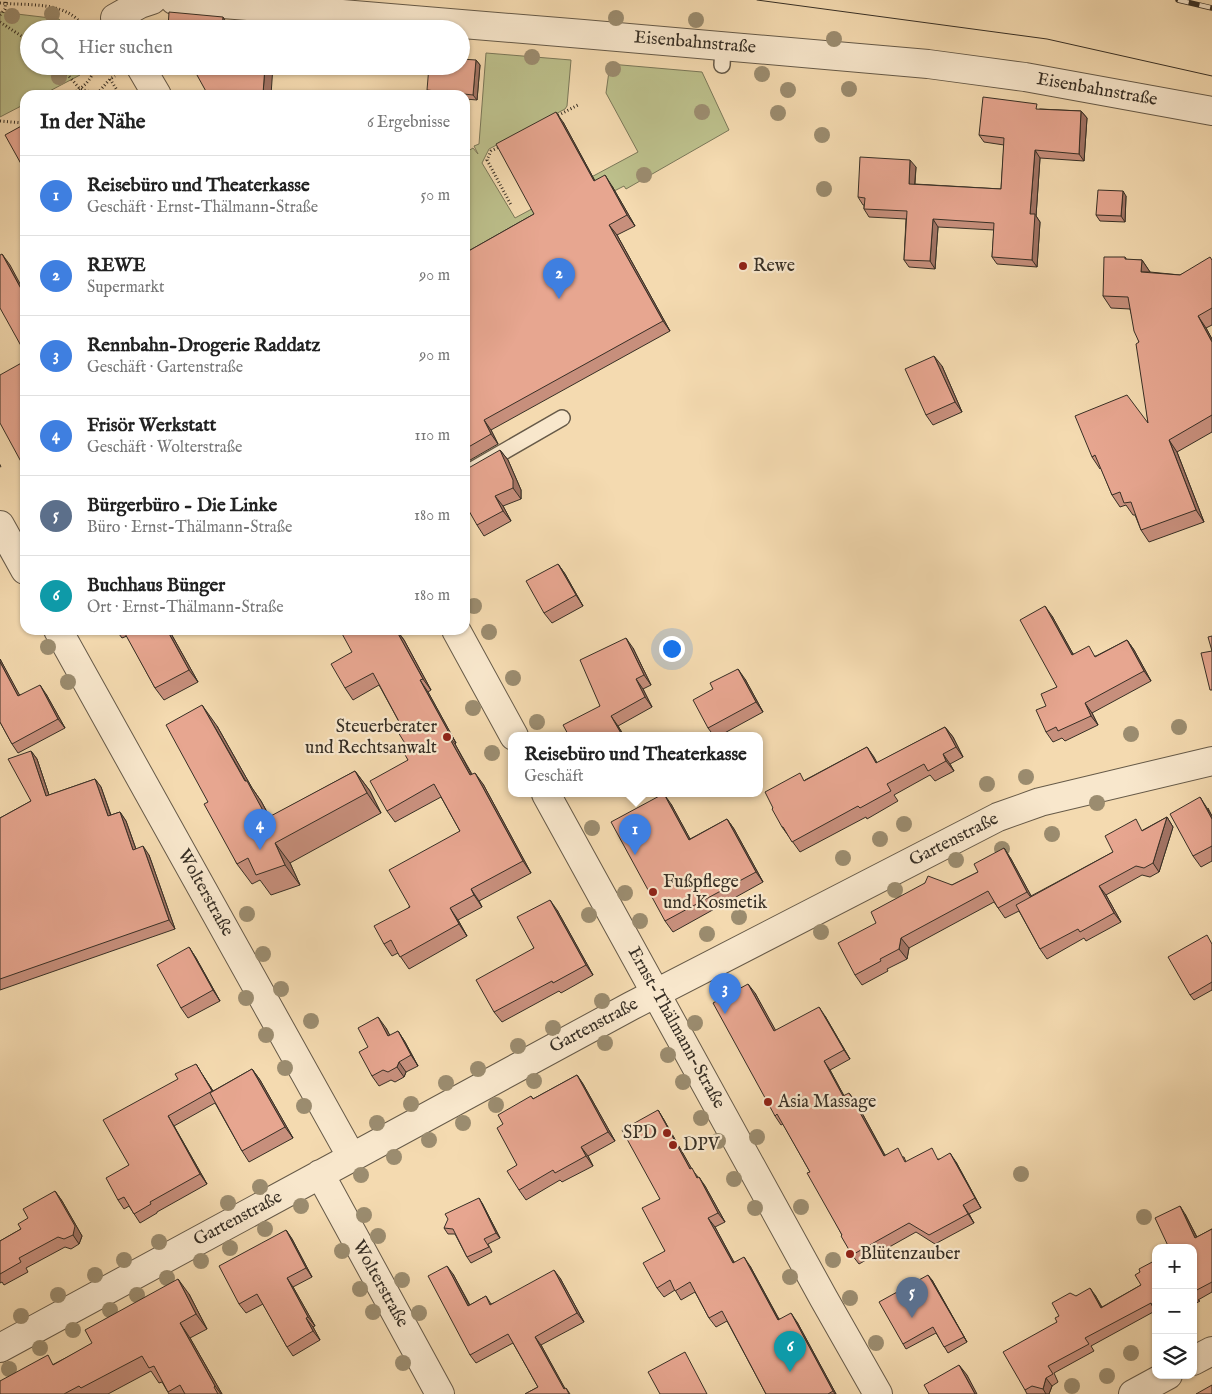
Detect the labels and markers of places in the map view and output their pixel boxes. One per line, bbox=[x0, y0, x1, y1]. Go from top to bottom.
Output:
place label: Rewe bbox=[753, 255, 795, 278]
pin: 2 bbox=[543, 258, 575, 299]
marker: Rewe bbox=[737, 260, 749, 272]
place label: Steuerberater und Rechtsanwalt bbox=[305, 716, 437, 760]
marker: Steuerberater und Rechtsanwalt bbox=[441, 731, 453, 743]
pin: 4 bbox=[244, 809, 276, 850]
pin: 1 bbox=[619, 814, 651, 855]
place label: Fußpflege und Kosmetik bbox=[663, 871, 768, 915]
marker: Fußpflege und Kosmetik bbox=[647, 886, 659, 898]
pin: 3 bbox=[709, 973, 741, 1014]
place label: Asia Massage bbox=[777, 1091, 876, 1114]
marker: Asia Massage bbox=[762, 1096, 774, 1108]
place label: SPD bbox=[623, 1122, 657, 1145]
marker: SPD bbox=[661, 1127, 673, 1139]
place label: DPV bbox=[683, 1134, 721, 1157]
marker: DPV bbox=[667, 1139, 679, 1151]
place label: Blütenzauber bbox=[860, 1243, 960, 1266]
marker: Blütenzauber bbox=[844, 1248, 856, 1260]
pin: 5 bbox=[896, 1277, 928, 1318]
pin: 6 bbox=[774, 1331, 806, 1372]

